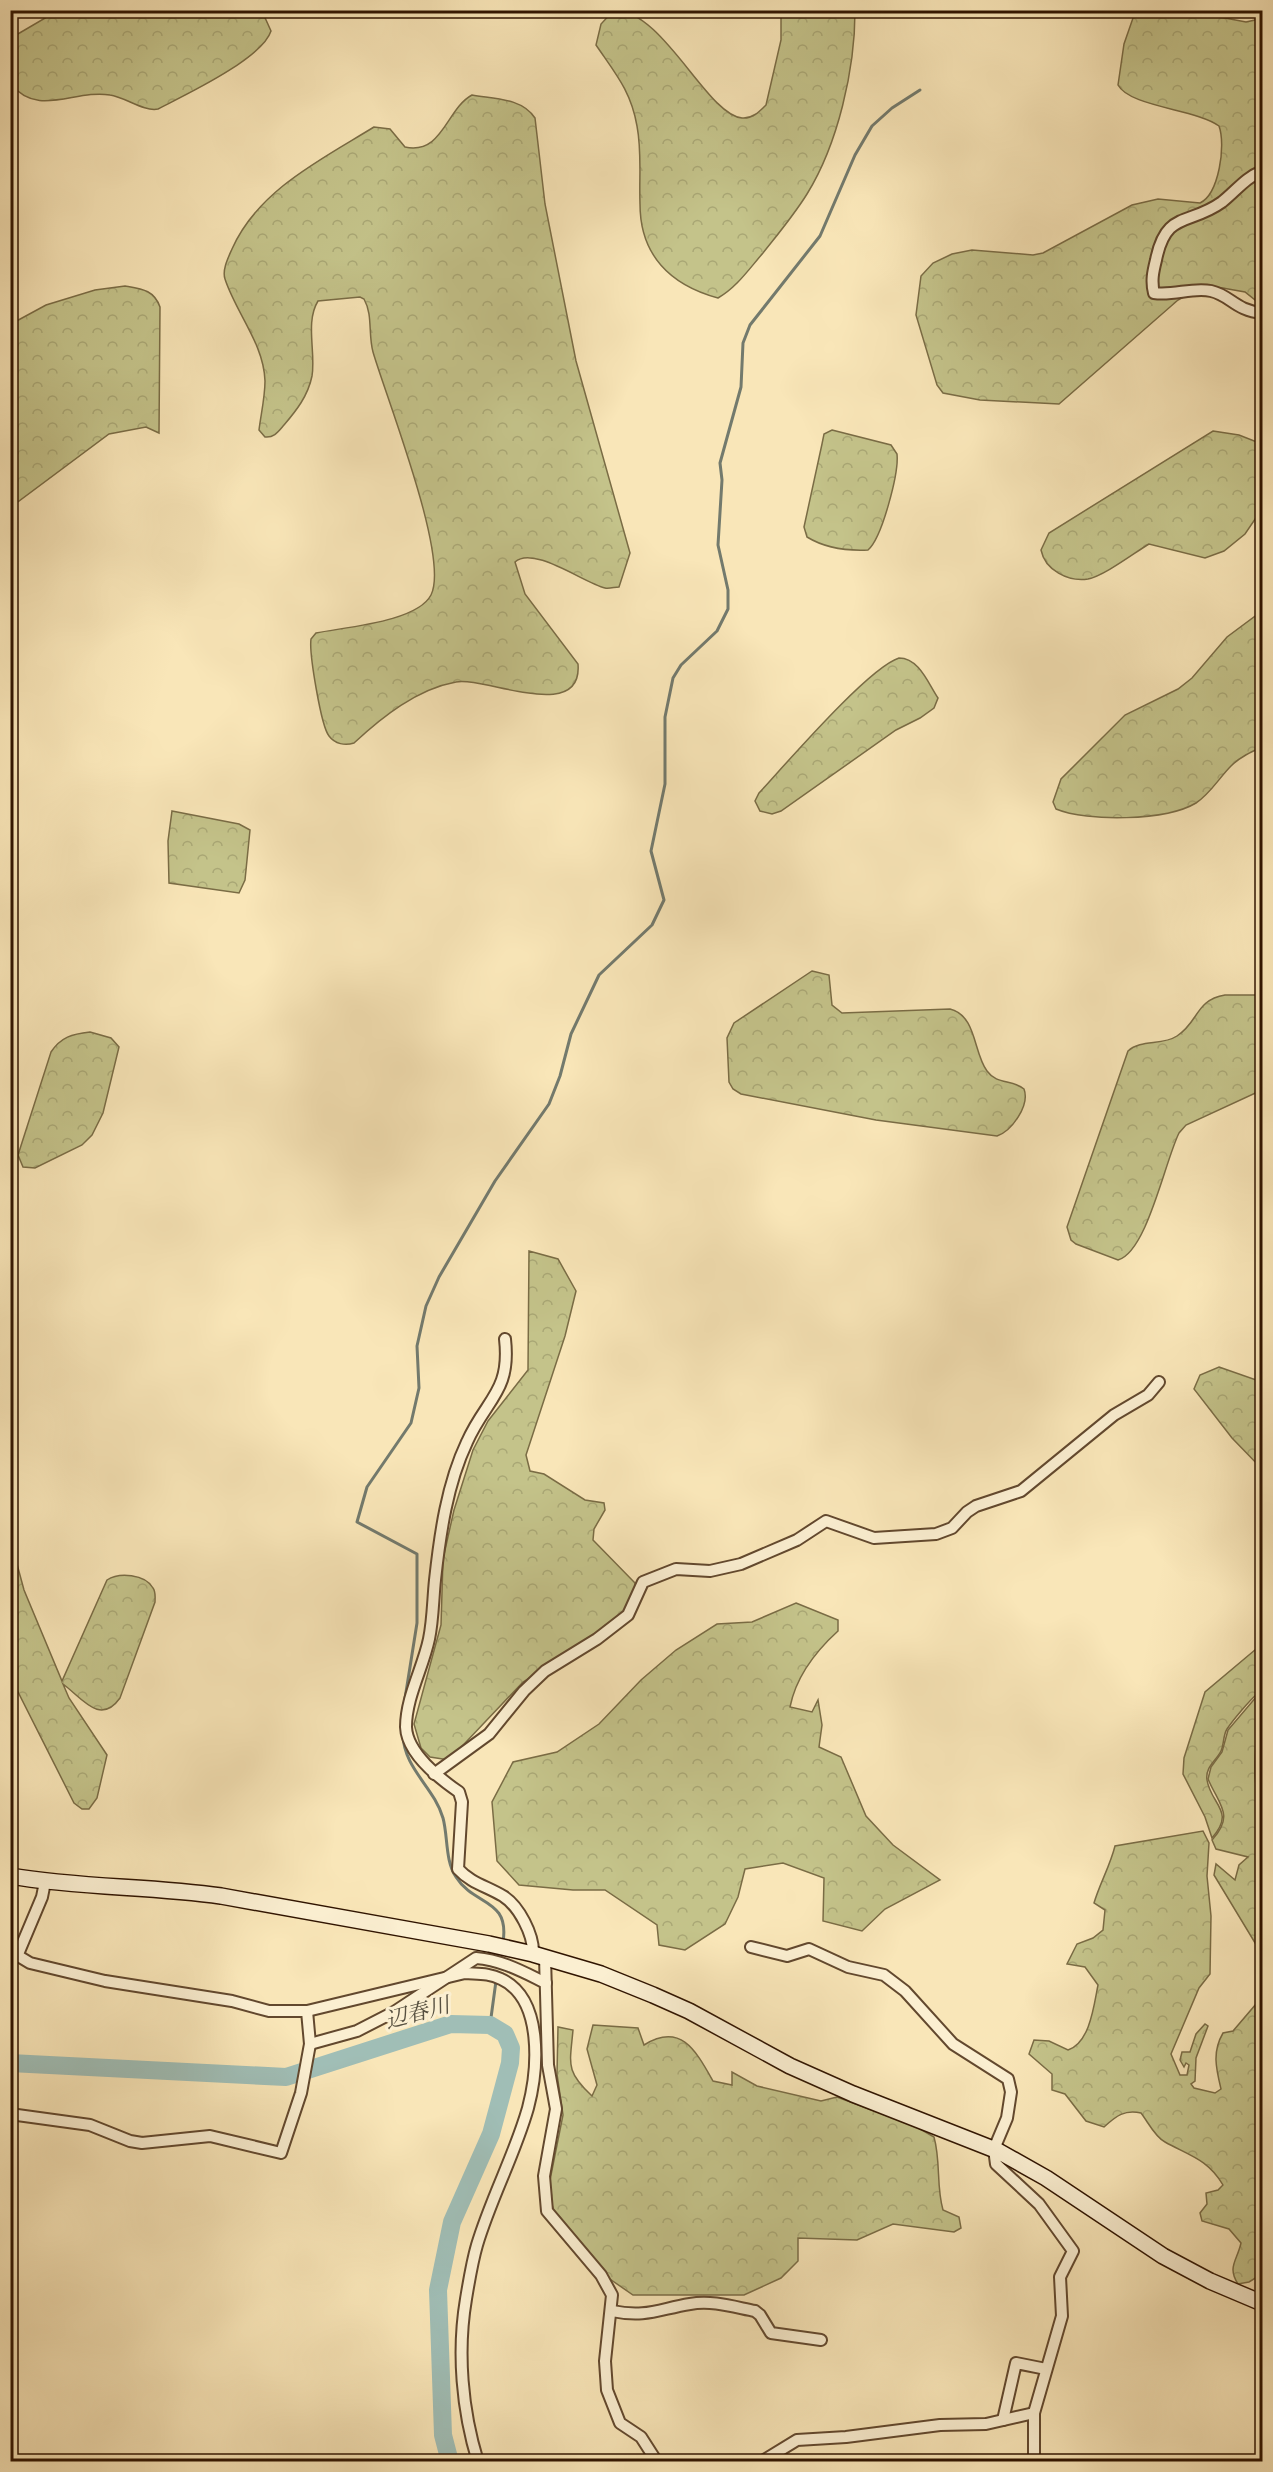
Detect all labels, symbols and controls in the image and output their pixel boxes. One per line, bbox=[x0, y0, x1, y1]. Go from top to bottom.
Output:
water label: 辺春川 bbox=[381, 1989, 455, 2036]

